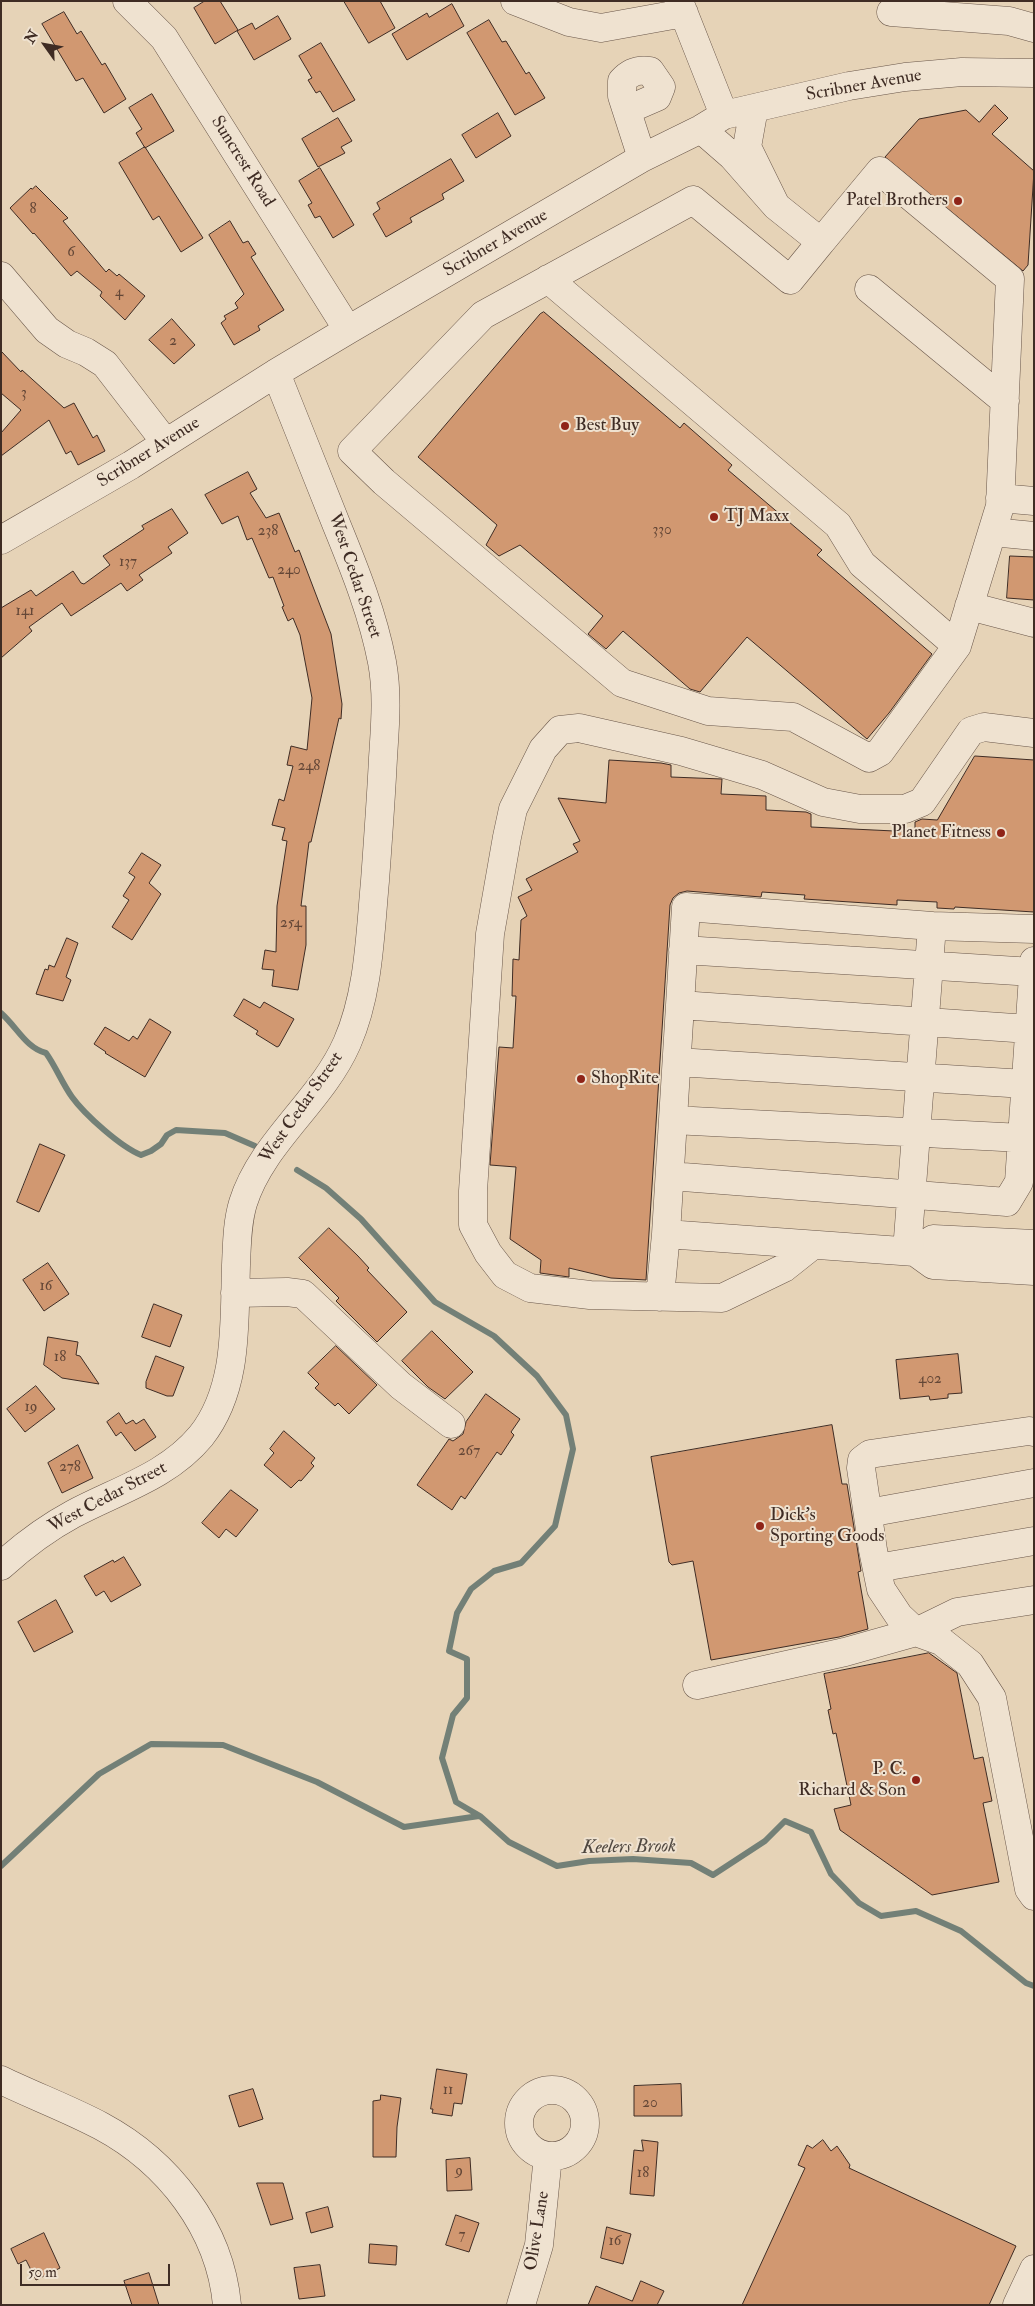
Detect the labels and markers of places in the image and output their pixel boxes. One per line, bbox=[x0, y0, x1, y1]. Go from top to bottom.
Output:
place label: Patel Brothers bbox=[846, 190, 948, 212]
marker: Patel Brothers bbox=[952, 195, 964, 207]
place label: Best Buy bbox=[575, 415, 639, 437]
marker: Best Buy bbox=[559, 420, 571, 432]
place label: TJ Maxx bbox=[724, 506, 789, 528]
marker: TJ Maxx bbox=[708, 511, 720, 523]
place label: Planet Fitness bbox=[891, 822, 991, 844]
marker: Planet Fitness bbox=[995, 827, 1007, 839]
place label: ShopRite bbox=[591, 1068, 659, 1090]
marker: ShopRite bbox=[575, 1073, 587, 1085]
place label: Dick's Sporting Goods bbox=[770, 1505, 885, 1548]
marker: Dick's Sporting Goods bbox=[754, 1520, 766, 1532]
place label: P. C. Richard & Son bbox=[798, 1759, 906, 1802]
marker: P. C. Richard & Son bbox=[910, 1774, 922, 1786]

